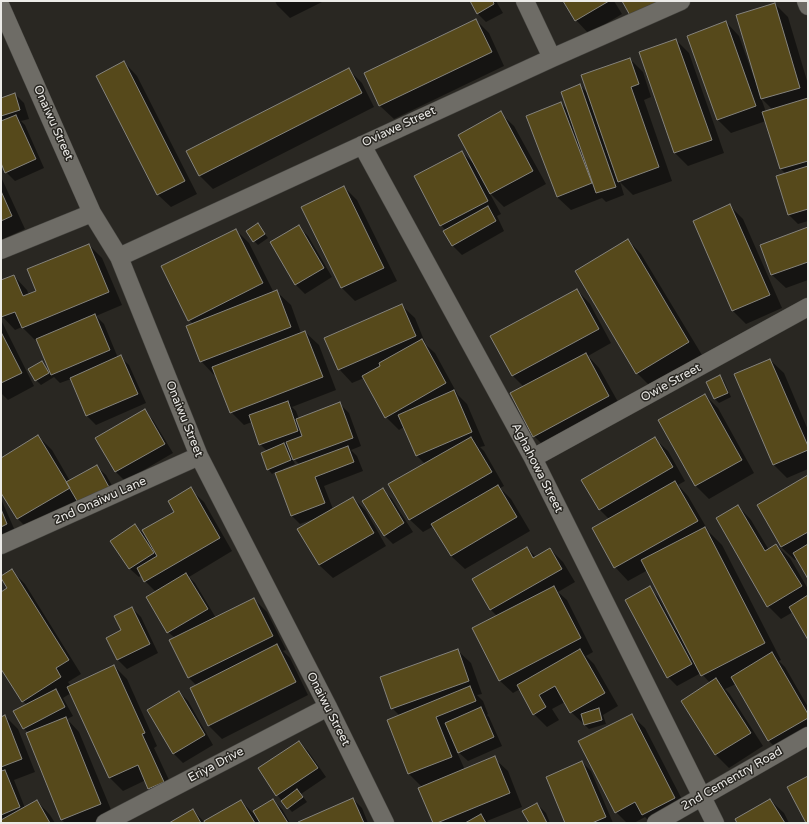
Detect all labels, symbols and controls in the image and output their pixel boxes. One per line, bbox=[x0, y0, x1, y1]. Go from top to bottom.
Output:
street label: Onaiwu Street bbox=[30, 83, 76, 163]
street label: Oviawe Street bbox=[360, 104, 438, 150]
street label: Owie Street bbox=[638, 361, 704, 405]
street label: Onaiwu Street bbox=[162, 379, 206, 459]
street label: Aghahowa Street bbox=[508, 421, 566, 515]
street label: 2nd Onaiwu Lane bbox=[51, 474, 149, 528]
street label: Onaiwu Street bbox=[303, 670, 353, 748]
street label: Eriya Drive bbox=[186, 744, 246, 786]
street label: 2nd Cementry Road bbox=[679, 744, 785, 814]

